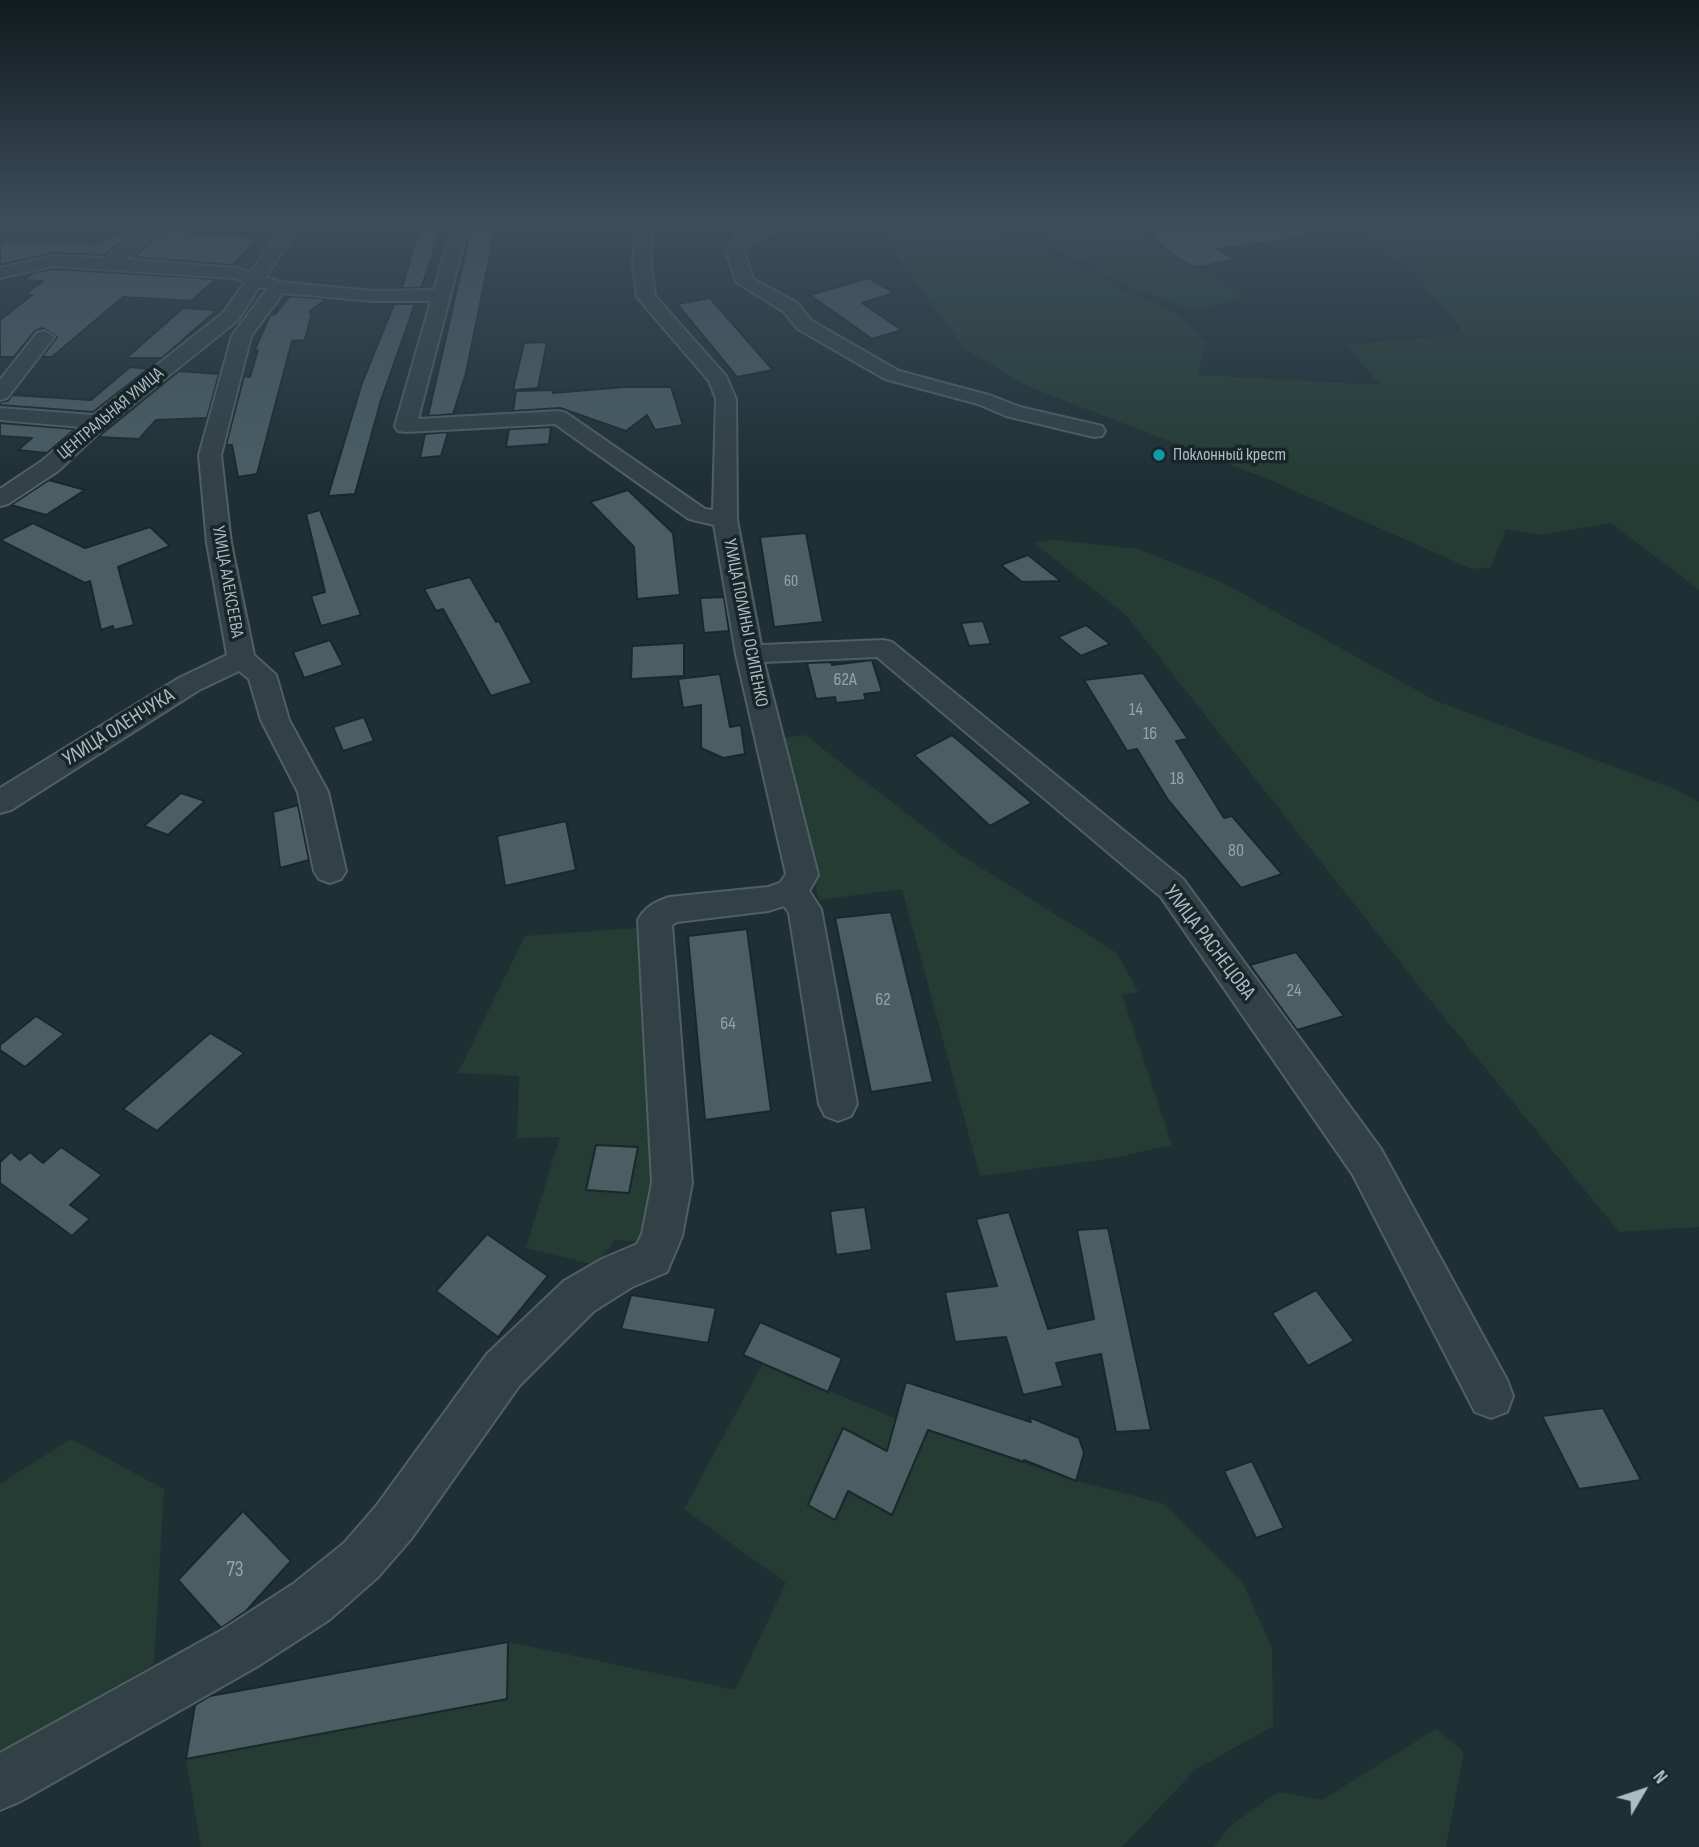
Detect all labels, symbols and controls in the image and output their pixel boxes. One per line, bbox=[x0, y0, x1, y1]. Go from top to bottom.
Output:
street label: ЦЕНТРАЛЬНАЯ УЛИЦА bbox=[54, 363, 168, 465]
place label: Поклонный крест bbox=[1173, 444, 1286, 466]
marker: Поклонный крест bbox=[1151, 447, 1167, 463]
street label: УЛИЦА АЛЕКСЕЕВА bbox=[207, 524, 247, 640]
street label: УЛИЦА ПОЛИНЫ ОСИПЕНКО bbox=[718, 537, 772, 709]
house number: 60 bbox=[784, 572, 798, 592]
house number: 62А bbox=[833, 669, 857, 691]
street label: УЛИЦА ОЛЕНЧУКА bbox=[59, 684, 179, 772]
house number: 14 bbox=[1129, 699, 1143, 721]
house number: 16 bbox=[1143, 723, 1157, 745]
house number: 18 bbox=[1170, 768, 1184, 790]
house number: 80 bbox=[1228, 840, 1244, 862]
street label: УЛИЦА РАСНЕЦОВА bbox=[1158, 881, 1260, 1005]
house number: 24 bbox=[1287, 980, 1301, 1002]
house number: 62 bbox=[875, 989, 891, 1011]
house number: 64 bbox=[720, 1013, 736, 1035]
house number: 73 bbox=[226, 1558, 244, 1584]
north arrow bbox=[1608, 1756, 1678, 1826]
text: N bbox=[1648, 1766, 1672, 1789]

